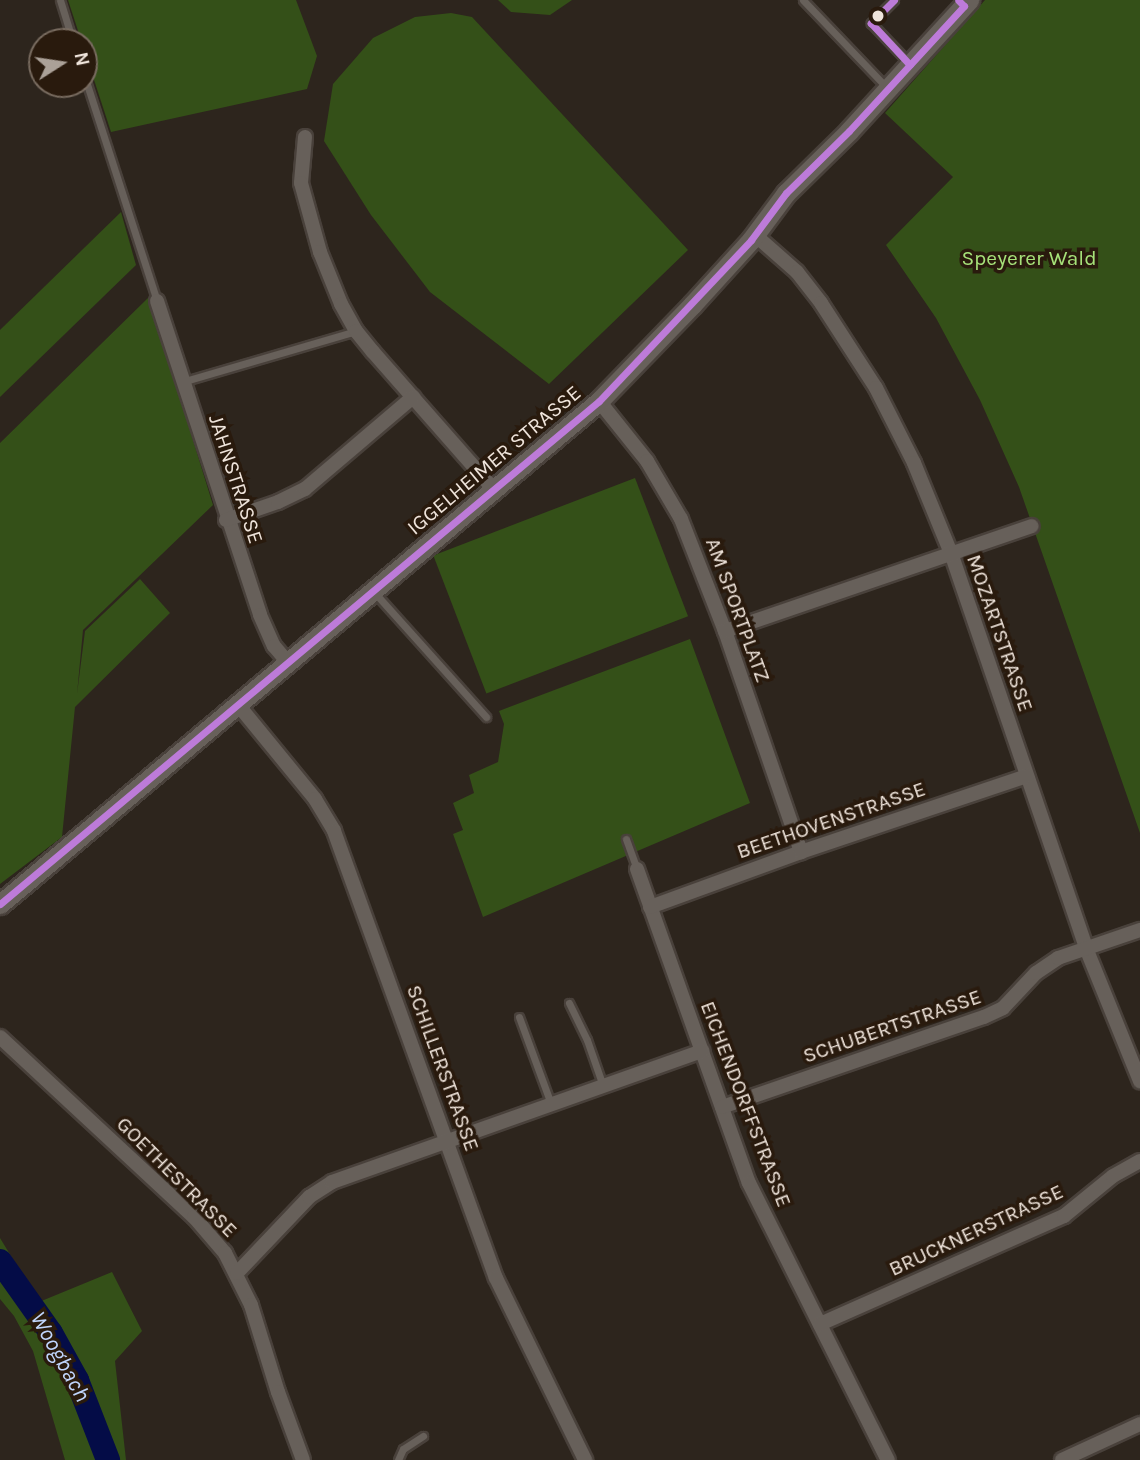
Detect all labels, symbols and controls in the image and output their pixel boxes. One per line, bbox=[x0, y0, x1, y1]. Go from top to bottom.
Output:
unlabelled marker bbox=[871, 9, 885, 23]
north arrow bbox=[28, 28, 98, 98]
text: N bbox=[69, 50, 94, 68]
park label: Speyerer Wald bbox=[961, 245, 1097, 271]
street label: IGGELHEIMER STRASSE bbox=[402, 380, 586, 540]
street label: JAHNSTRASSE bbox=[203, 411, 269, 547]
street label: AM SPORTPLATZ bbox=[700, 534, 776, 686]
street label: MOZARTSTRASSE bbox=[961, 551, 1039, 715]
street label: BEETHOVENSTRASSE bbox=[733, 776, 929, 864]
street label: SCHILLERSTRASSE bbox=[401, 981, 485, 1155]
street label: SCHUBERTSTRASSE bbox=[800, 984, 984, 1068]
street label: EICHENDORFFSTRASSE bbox=[695, 998, 797, 1210]
street label: GOETHESTRASSE bbox=[111, 1111, 243, 1243]
street label: BRUCKNERSTRASSE bbox=[885, 1179, 1067, 1281]
water label: Woogbach bbox=[24, 1307, 96, 1407]

